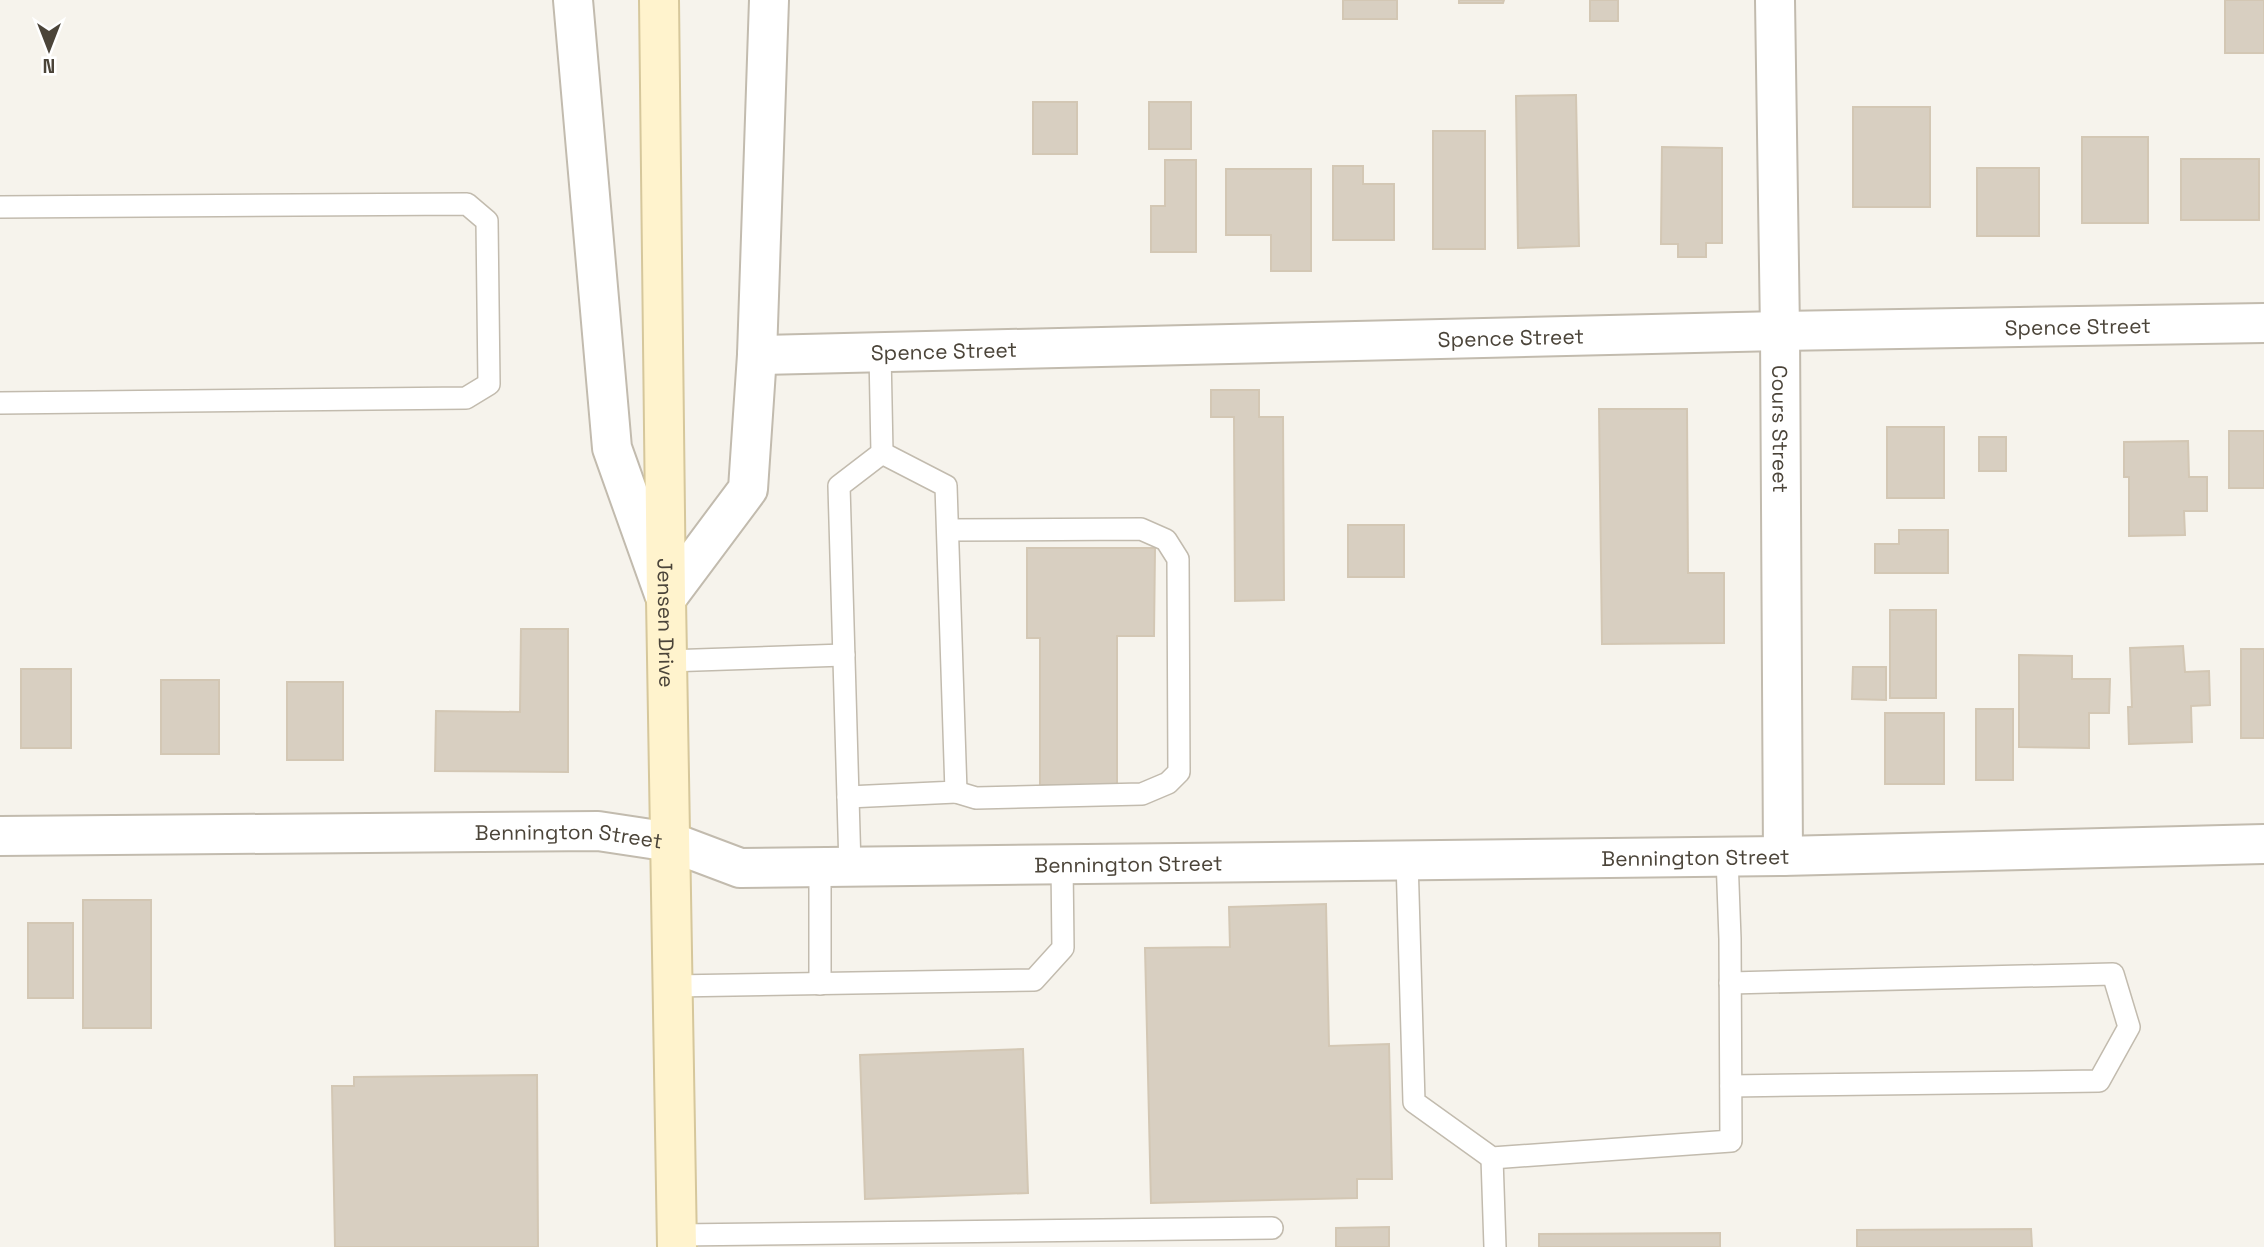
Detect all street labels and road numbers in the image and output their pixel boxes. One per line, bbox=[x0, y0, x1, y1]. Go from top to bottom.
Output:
street label: Spence Street bbox=[2004, 311, 2151, 341]
street label: Spence Street bbox=[1437, 322, 1584, 353]
street label: Spence Street bbox=[870, 335, 1017, 366]
street label: Cours Street bbox=[1767, 365, 1794, 493]
street label: Jensen Drive bbox=[652, 558, 681, 688]
street label: Bennington Street bbox=[475, 817, 664, 854]
street label: Bennington Street bbox=[1601, 842, 1790, 872]
street label: Bennington Street bbox=[1034, 849, 1223, 878]

